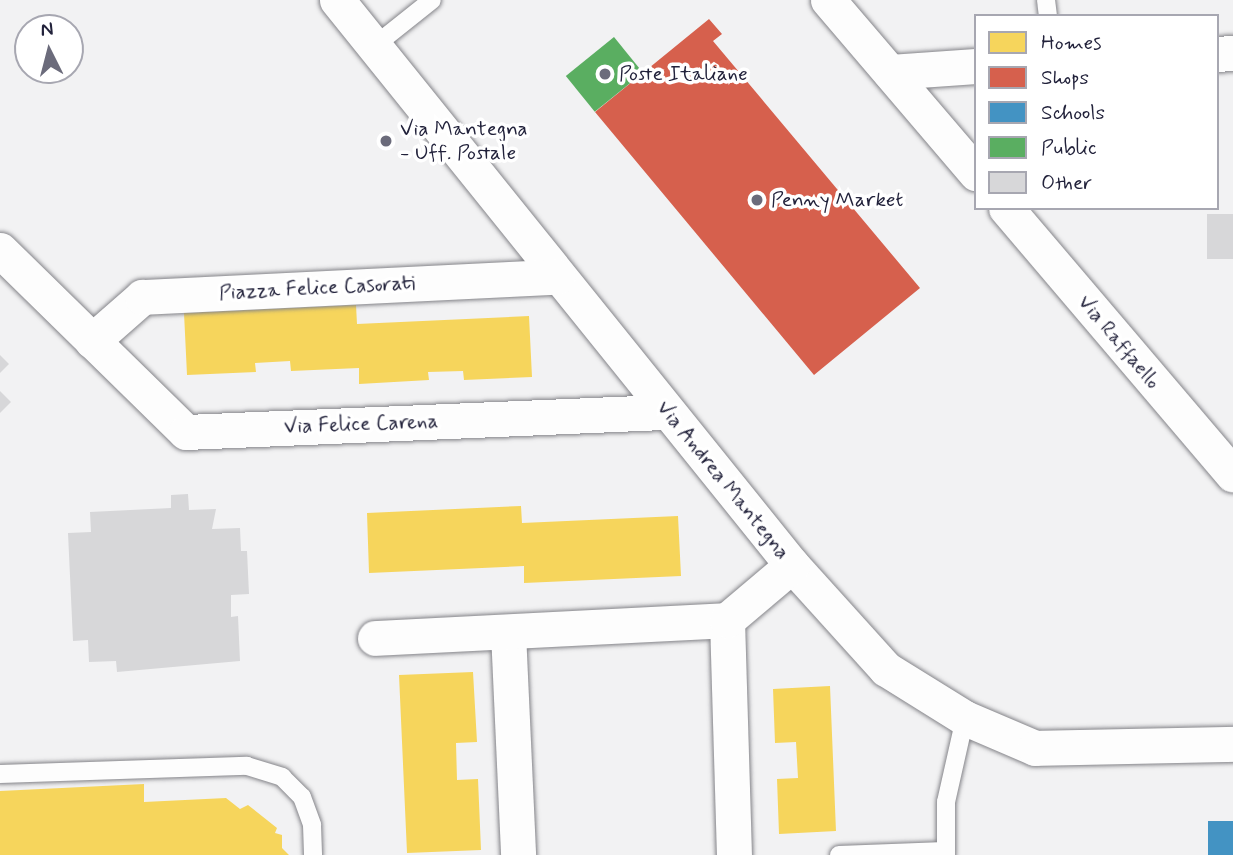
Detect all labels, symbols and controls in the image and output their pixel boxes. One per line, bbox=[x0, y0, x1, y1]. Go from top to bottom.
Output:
north arrow bbox=[14, 14, 84, 84]
legend bbox=[974, 14, 1219, 210]
text: N bbox=[39, 17, 55, 43]
text: Homes bbox=[1041, 29, 1101, 57]
place label: Poste Italiane bbox=[619, 61, 744, 87]
text: Shops bbox=[1041, 64, 1089, 92]
marker: Poste Italiane bbox=[597, 66, 613, 82]
text: Schools bbox=[1041, 99, 1105, 127]
place label: Via Mantegna - Uff. Postale bbox=[400, 116, 527, 166]
marker: Via Mantegna - Uff. Postale bbox=[378, 133, 394, 149]
text: Public bbox=[1041, 134, 1097, 162]
text: Other bbox=[1041, 169, 1092, 197]
place label: Penny Market bbox=[771, 187, 905, 213]
marker: Penny Market bbox=[749, 192, 765, 208]
street label: Piazza Felice Casorati bbox=[215, 270, 419, 306]
street label: Via Raffaello bbox=[1073, 290, 1165, 394]
street label: Via Andrea Mantegna bbox=[650, 394, 796, 566]
street label: Via Felice Carena bbox=[278, 409, 444, 439]

